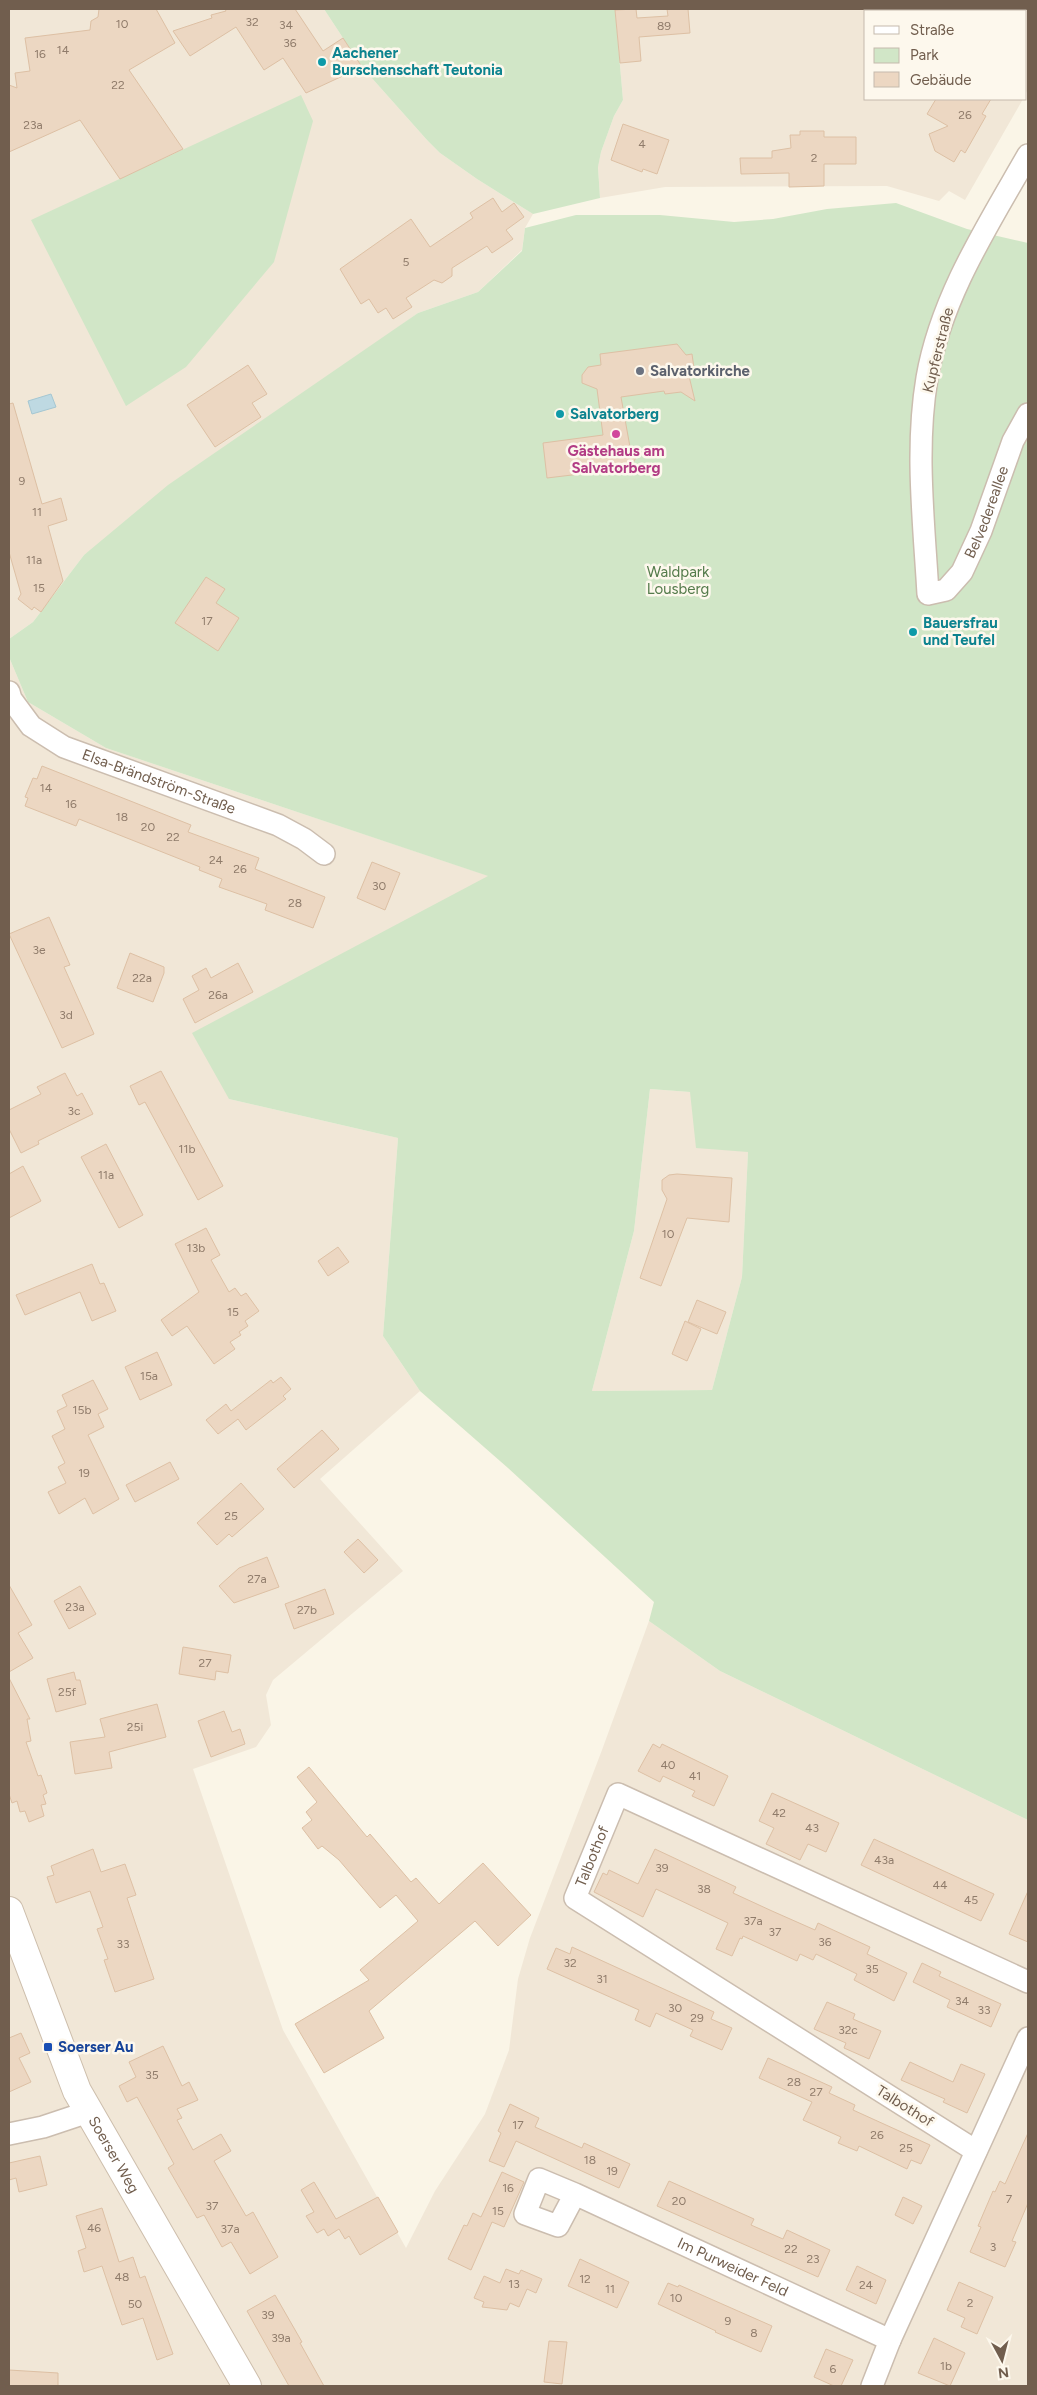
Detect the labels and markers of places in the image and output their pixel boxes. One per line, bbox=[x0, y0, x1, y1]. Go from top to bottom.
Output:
place label: Aachener Burschenschaft Teutonia bbox=[332, 44, 503, 79]
marker: Aachener Burschenschaft Teutonia bbox=[316, 56, 328, 68]
place label: Salvatorkirche bbox=[650, 362, 751, 380]
marker: Salvatorkirche bbox=[634, 365, 646, 377]
place label: Salvatorberg bbox=[570, 405, 659, 423]
marker: Salvatorberg bbox=[554, 408, 566, 420]
marker: Gästehaus am Salvatorberg bbox=[610, 428, 622, 440]
place label: Gästehaus am Salvatorberg bbox=[568, 442, 664, 477]
place label: Bauersfrau und Teufel bbox=[923, 614, 998, 649]
marker: Bauersfrau und Teufel bbox=[907, 626, 919, 638]
place label: Soerser Au bbox=[58, 2038, 134, 2056]
marker: Soerser Au bbox=[42, 2041, 54, 2053]

